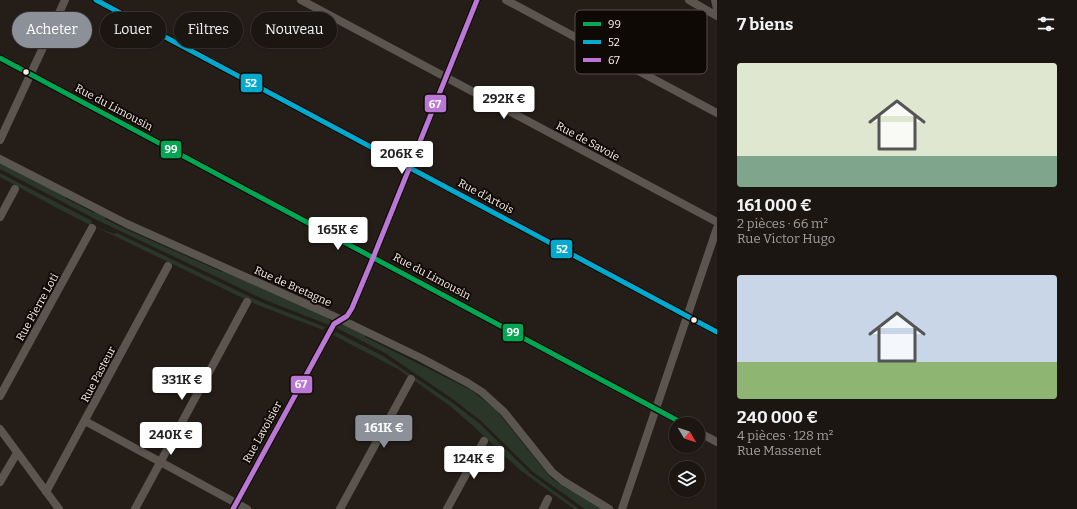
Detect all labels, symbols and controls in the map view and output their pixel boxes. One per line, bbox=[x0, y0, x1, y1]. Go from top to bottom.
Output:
legend bbox=[575, 10, 707, 74]
chip: Acheter bbox=[12, 12, 92, 48]
chip: Louer bbox=[100, 12, 166, 48]
chip: Filtres bbox=[174, 12, 243, 48]
chip: Nouveau bbox=[251, 12, 337, 48]
icon: filters bbox=[1035, 13, 1057, 35]
text: 7 biens bbox=[737, 14, 793, 35]
text: 99 bbox=[608, 18, 621, 31]
text: 52 bbox=[608, 36, 620, 49]
text: 67 bbox=[608, 54, 620, 67]
unlabelled marker bbox=[21, 67, 31, 77]
line badge: 52 bbox=[240, 73, 263, 93]
text: 52 bbox=[245, 77, 257, 90]
street label: Rue du Limousin bbox=[73, 82, 155, 133]
pin: 292K € bbox=[471, 86, 537, 120]
icon: home bbox=[861, 89, 933, 161]
text: 292K € bbox=[482, 91, 526, 106]
line badge: 67 bbox=[424, 94, 447, 113]
text: 67 bbox=[429, 98, 441, 111]
street label: Rue de Savoie bbox=[554, 119, 622, 164]
line badge: 99 bbox=[160, 140, 182, 159]
pin: 206K € bbox=[369, 141, 435, 175]
text: 99 bbox=[164, 143, 178, 156]
text: 206K € bbox=[380, 146, 424, 161]
street label: Rue d'Artois bbox=[456, 176, 516, 217]
text: 161 000 € bbox=[737, 195, 812, 216]
text: 2 pièces · 66 m² bbox=[737, 216, 828, 231]
pin: 165K € bbox=[305, 217, 371, 251]
text: 165K € bbox=[318, 222, 358, 237]
text: Rue Victor Hugo bbox=[737, 231, 835, 246]
line badge: 52 bbox=[550, 239, 573, 259]
text: 52 bbox=[556, 243, 568, 256]
street label: Rue du Limousin bbox=[391, 251, 473, 302]
street label: Rue de Bretagne bbox=[252, 264, 333, 309]
street label: Rue Pierre Loti bbox=[14, 271, 62, 343]
icon: home bbox=[861, 301, 933, 373]
unlabelled marker bbox=[689, 315, 699, 325]
line badge: 99 bbox=[502, 323, 524, 342]
text: 99 bbox=[506, 326, 520, 339]
street label: Rue Pasteur bbox=[78, 344, 119, 404]
pin: 331K € bbox=[149, 367, 215, 401]
text: 331K € bbox=[161, 372, 203, 387]
line badge: 67 bbox=[290, 375, 313, 394]
text: 67 bbox=[295, 378, 307, 391]
street label: Rue Lavoisier bbox=[240, 399, 285, 465]
text: 240 000 € bbox=[737, 407, 818, 428]
pin: 161K € bbox=[351, 415, 417, 449]
north arrow bbox=[669, 417, 705, 453]
map controls bbox=[669, 417, 705, 497]
text: 161K € bbox=[364, 420, 404, 435]
pin: 240K € bbox=[138, 422, 204, 456]
text: 240K € bbox=[149, 427, 193, 442]
text: 4 pièces · 128 m² bbox=[737, 428, 833, 443]
text: Rue Massenet bbox=[737, 443, 821, 458]
pin: 124K € bbox=[441, 446, 507, 480]
text: 124K € bbox=[453, 451, 495, 466]
button: layers bbox=[669, 461, 705, 497]

